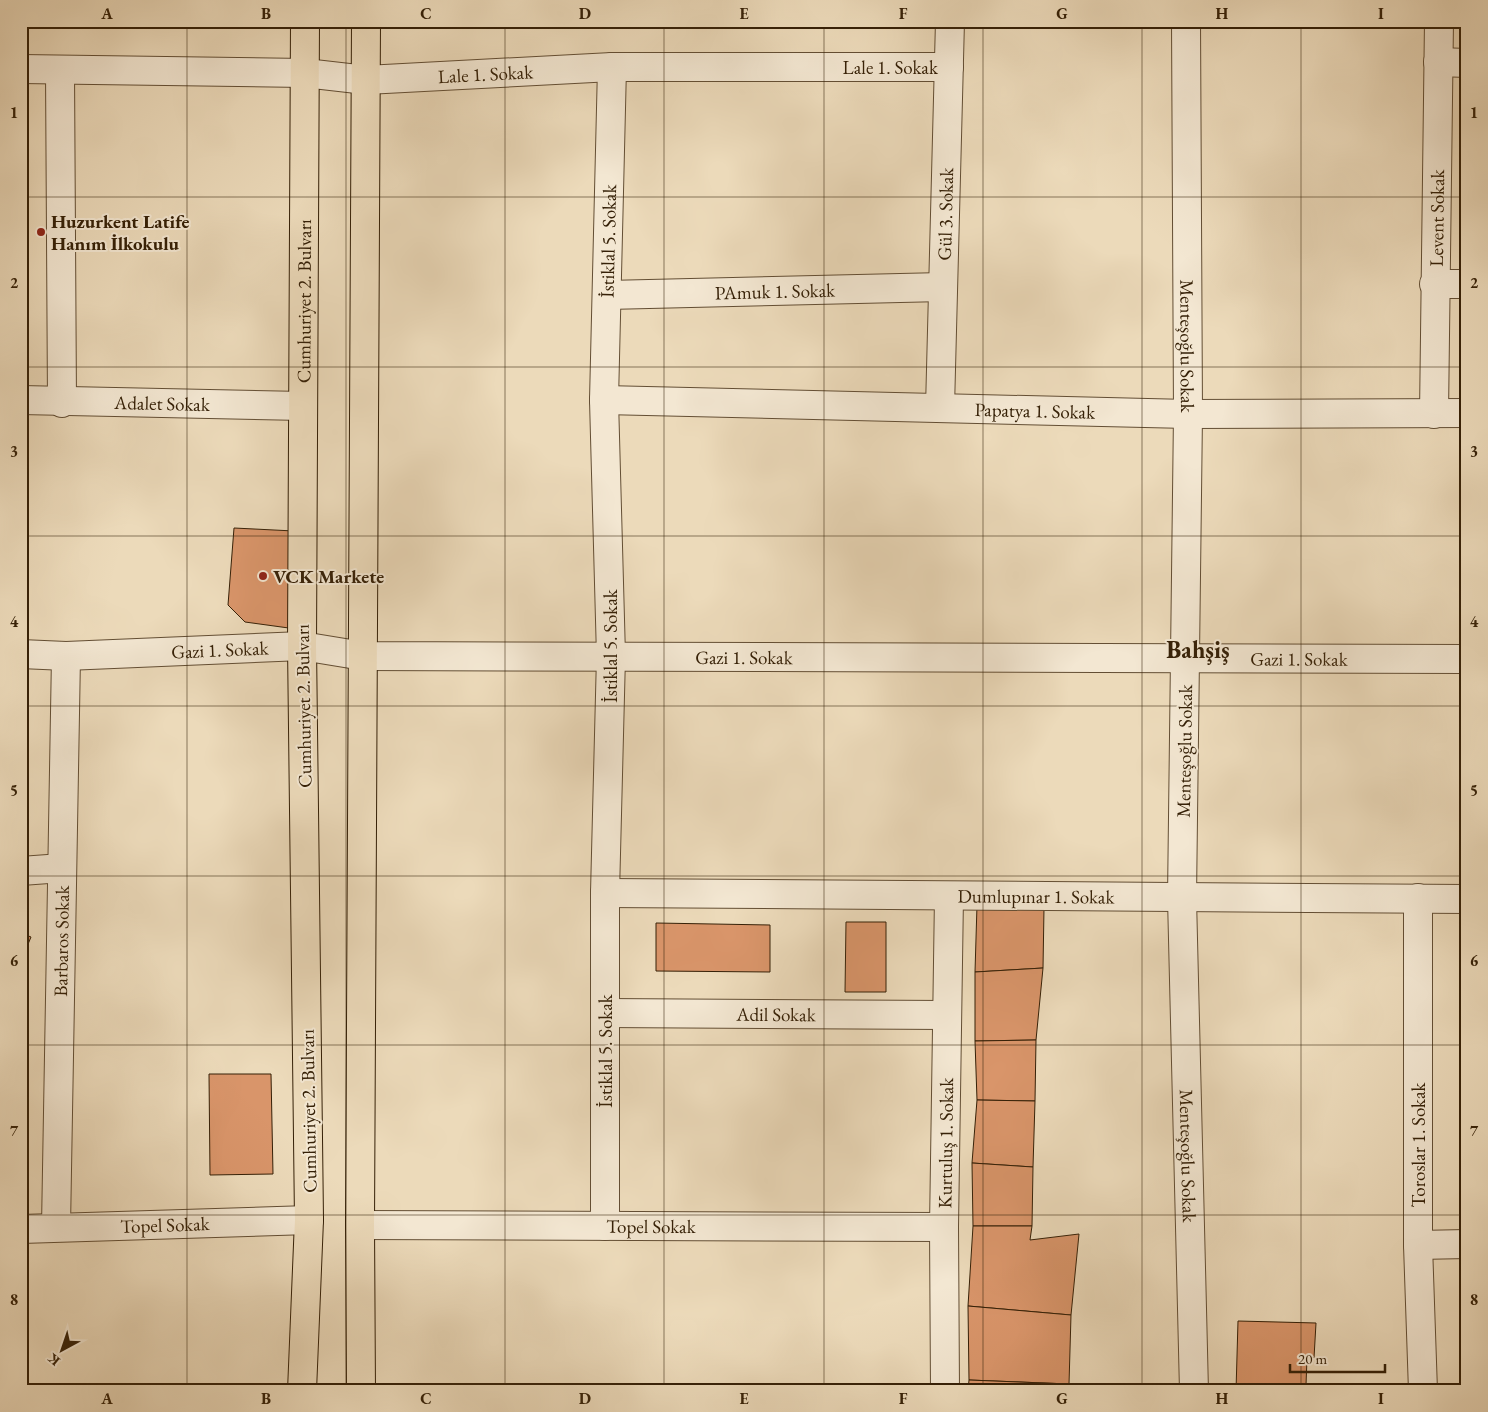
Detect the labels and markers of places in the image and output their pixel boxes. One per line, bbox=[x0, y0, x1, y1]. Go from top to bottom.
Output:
place label: Huzurkent Latife Hanım İlkokulu bbox=[51, 209, 190, 256]
marker: Huzurkent Latife Hanım İlkokulu bbox=[35, 226, 47, 238]
place label: VCK Markete bbox=[273, 564, 384, 589]
marker: VCK Markete bbox=[257, 570, 269, 582]

